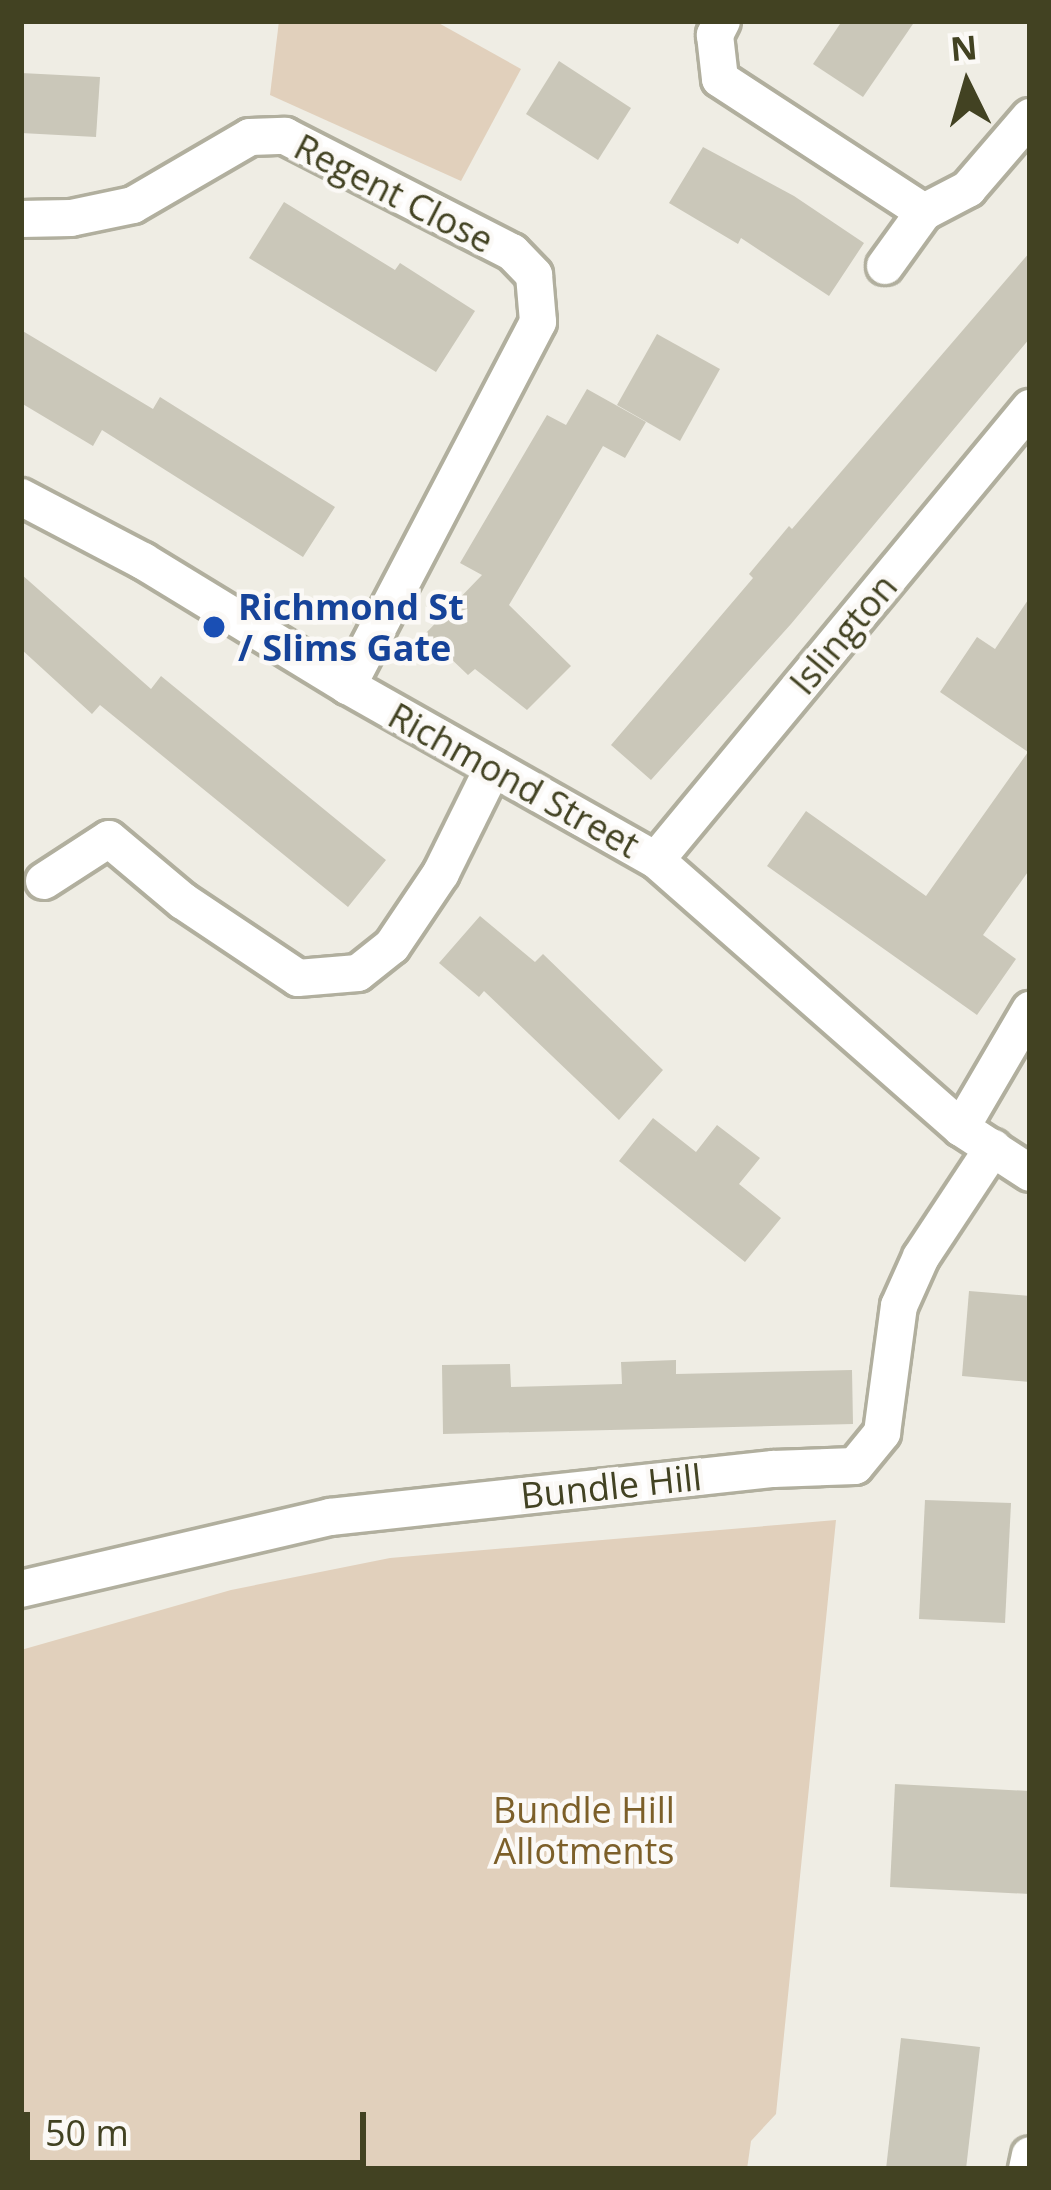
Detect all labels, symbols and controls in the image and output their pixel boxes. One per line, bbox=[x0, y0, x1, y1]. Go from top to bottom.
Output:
north arrow bbox=[907, 24, 1027, 144]
text: N bbox=[948, 24, 979, 71]
street label: Regent Close bbox=[287, 124, 501, 262]
street label: Islington bbox=[780, 565, 906, 703]
place label: Richmond St / Slims Gate bbox=[238, 584, 464, 669]
marker: Richmond St / Slims Gate bbox=[201, 614, 227, 640]
street label: Richmond Street bbox=[381, 693, 647, 867]
street label: Bundle Hill bbox=[518, 1455, 704, 1517]
park label: Bundle Hill Allotments bbox=[493, 1787, 675, 1872]
scale bar bbox=[30, 2088, 372, 2162]
text: 50 m bbox=[45, 2108, 129, 2157]

